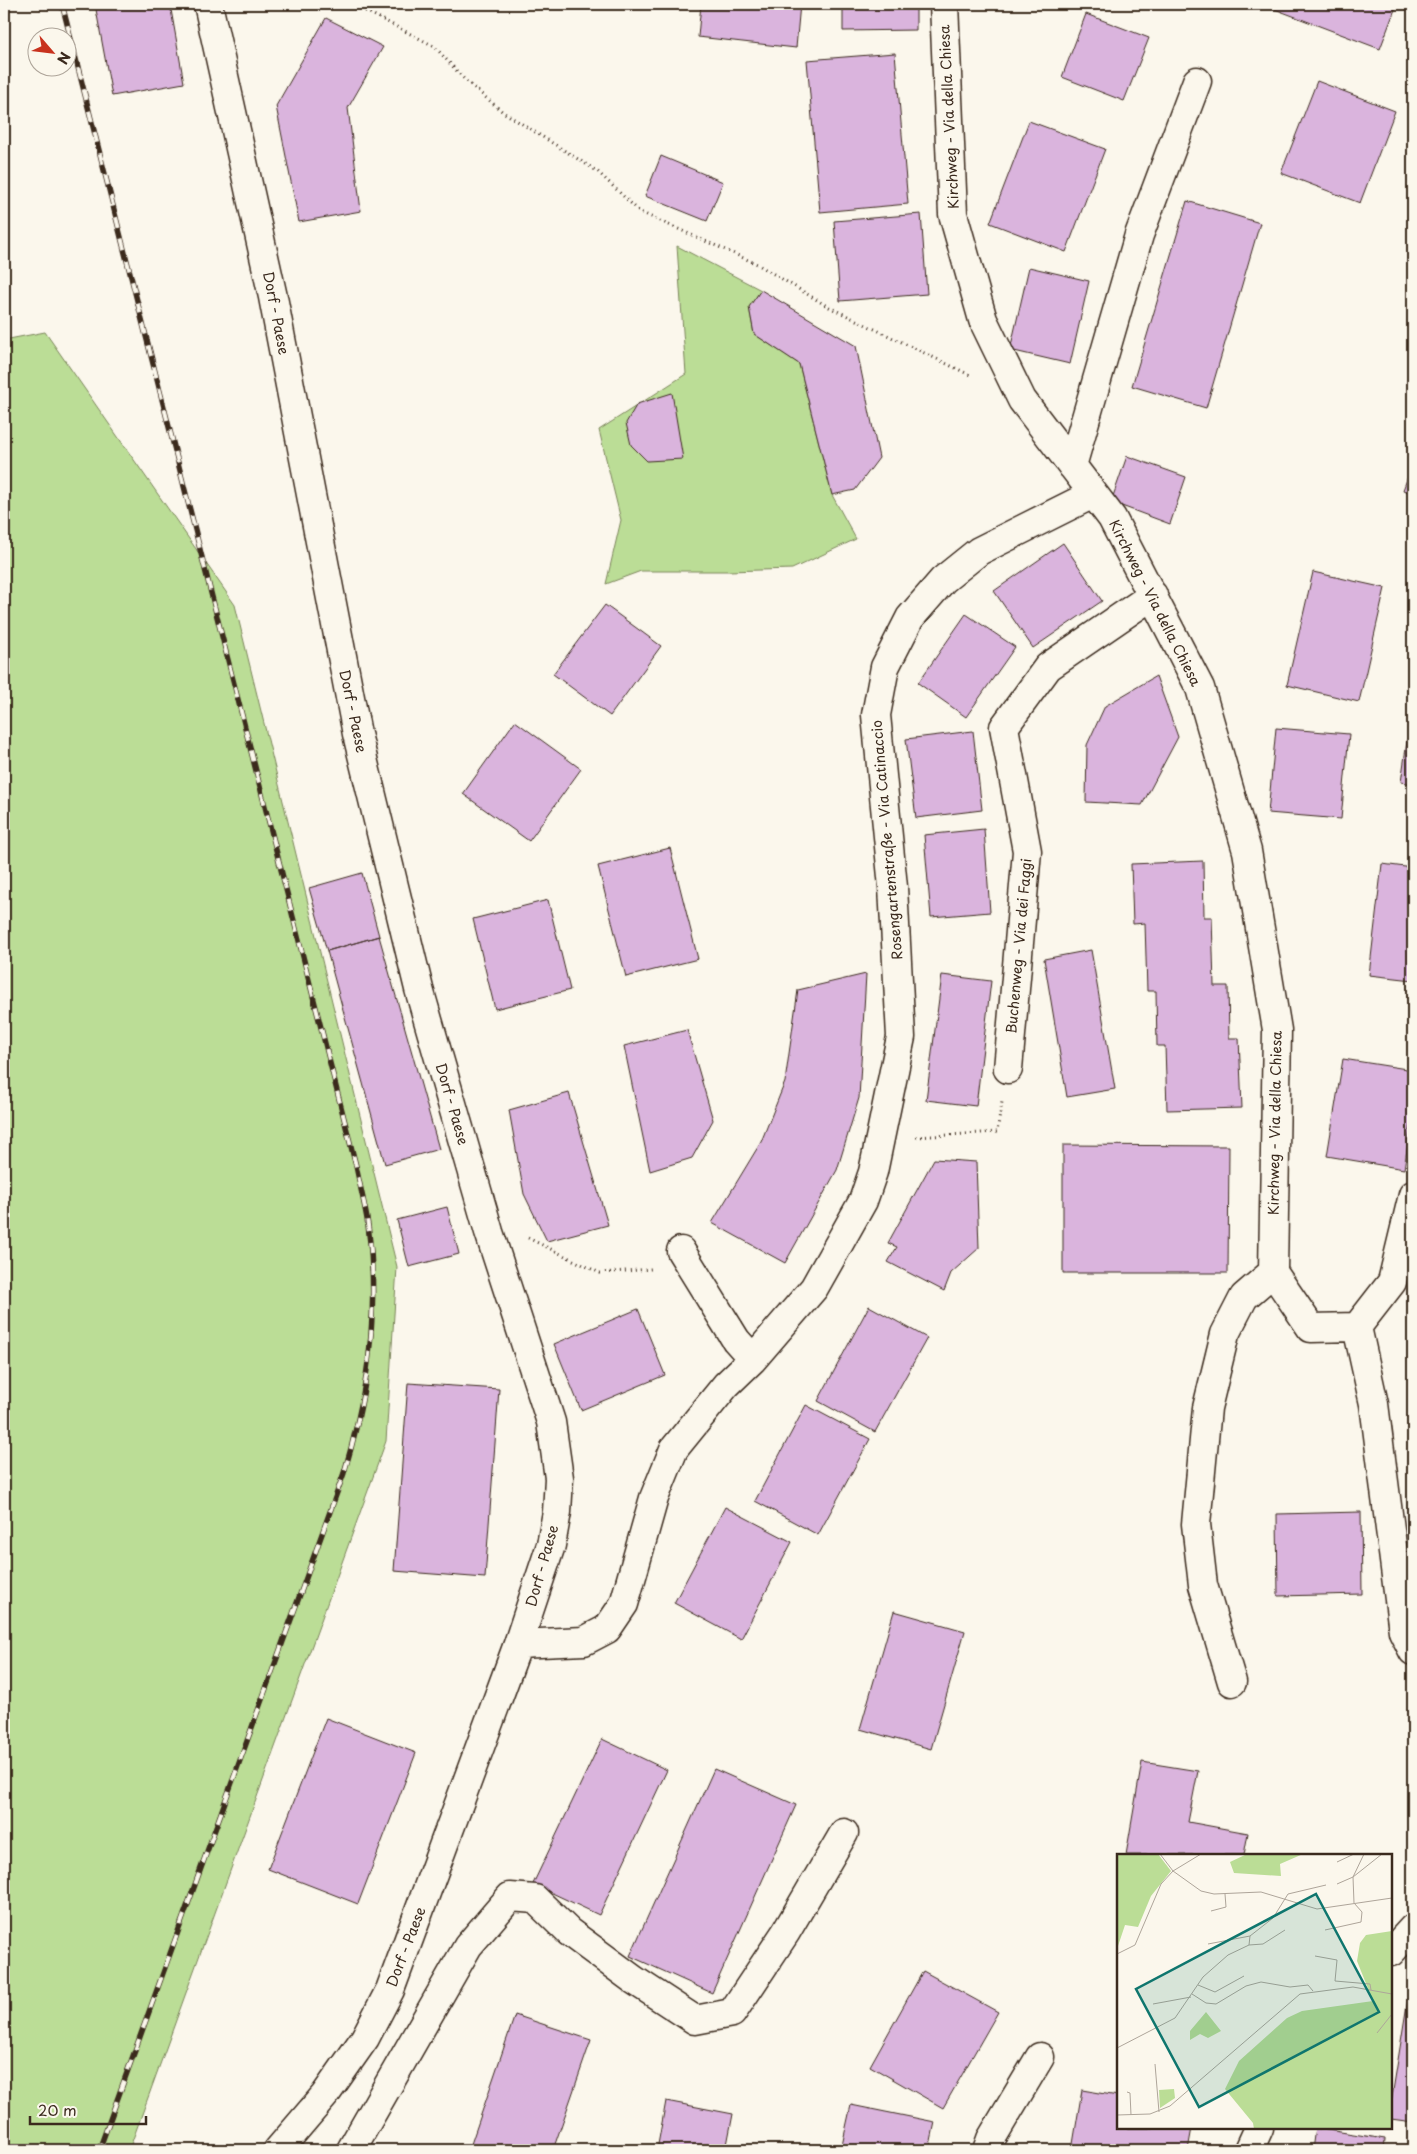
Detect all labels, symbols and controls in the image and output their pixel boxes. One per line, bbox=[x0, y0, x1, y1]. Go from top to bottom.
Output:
street label: Kirchweg - Via della Chiesa bbox=[933, 23, 964, 210]
north arrow bbox=[28, 28, 78, 78]
text: N bbox=[52, 49, 76, 68]
street label: Dorf - Paese bbox=[258, 269, 295, 357]
street label: Kirchweg - Via della Chiesa bbox=[1104, 516, 1207, 691]
street label: Dorf - Paese bbox=[334, 667, 373, 755]
street label: Rosengartenstraße - Via Catinaccio bbox=[866, 719, 907, 961]
street label: Buchenweg - Via dei Faggi bbox=[1000, 857, 1037, 1035]
street label: Kirchweg - Via della Chiesa bbox=[1262, 1030, 1287, 1215]
street label: Dorf - Paese bbox=[431, 1060, 474, 1148]
street label: Dorf - Paese bbox=[520, 1522, 563, 1609]
inset map bbox=[1117, 1854, 1392, 2129]
street label: Dorf - Paese bbox=[381, 1903, 431, 1990]
scale bar bbox=[30, 2094, 146, 2126]
text: 20 m bbox=[38, 2098, 77, 2121]

